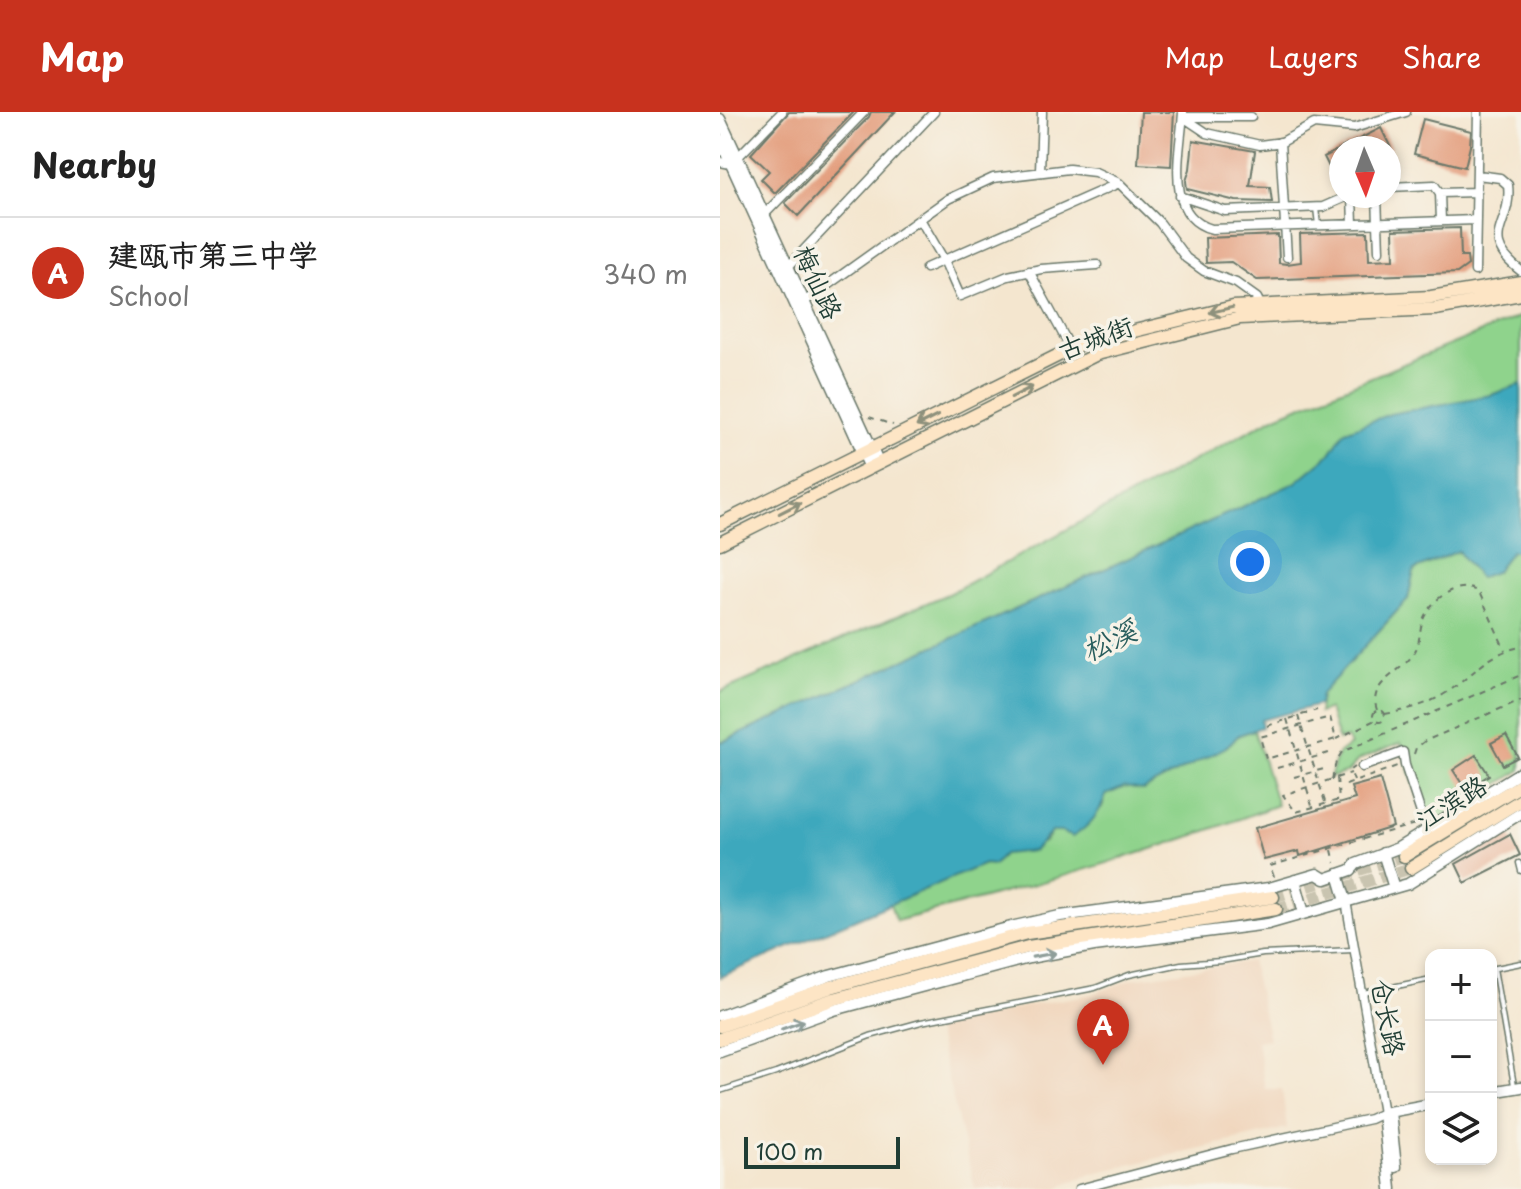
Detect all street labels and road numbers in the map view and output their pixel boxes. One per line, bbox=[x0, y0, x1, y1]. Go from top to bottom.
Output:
street label: 梅仙路 bbox=[785, 238, 853, 326]
street label: 古城街 bbox=[1052, 305, 1138, 369]
street label: 江滨路 bbox=[1408, 765, 1494, 839]
street label: 仓长路 bbox=[1362, 975, 1416, 1059]

